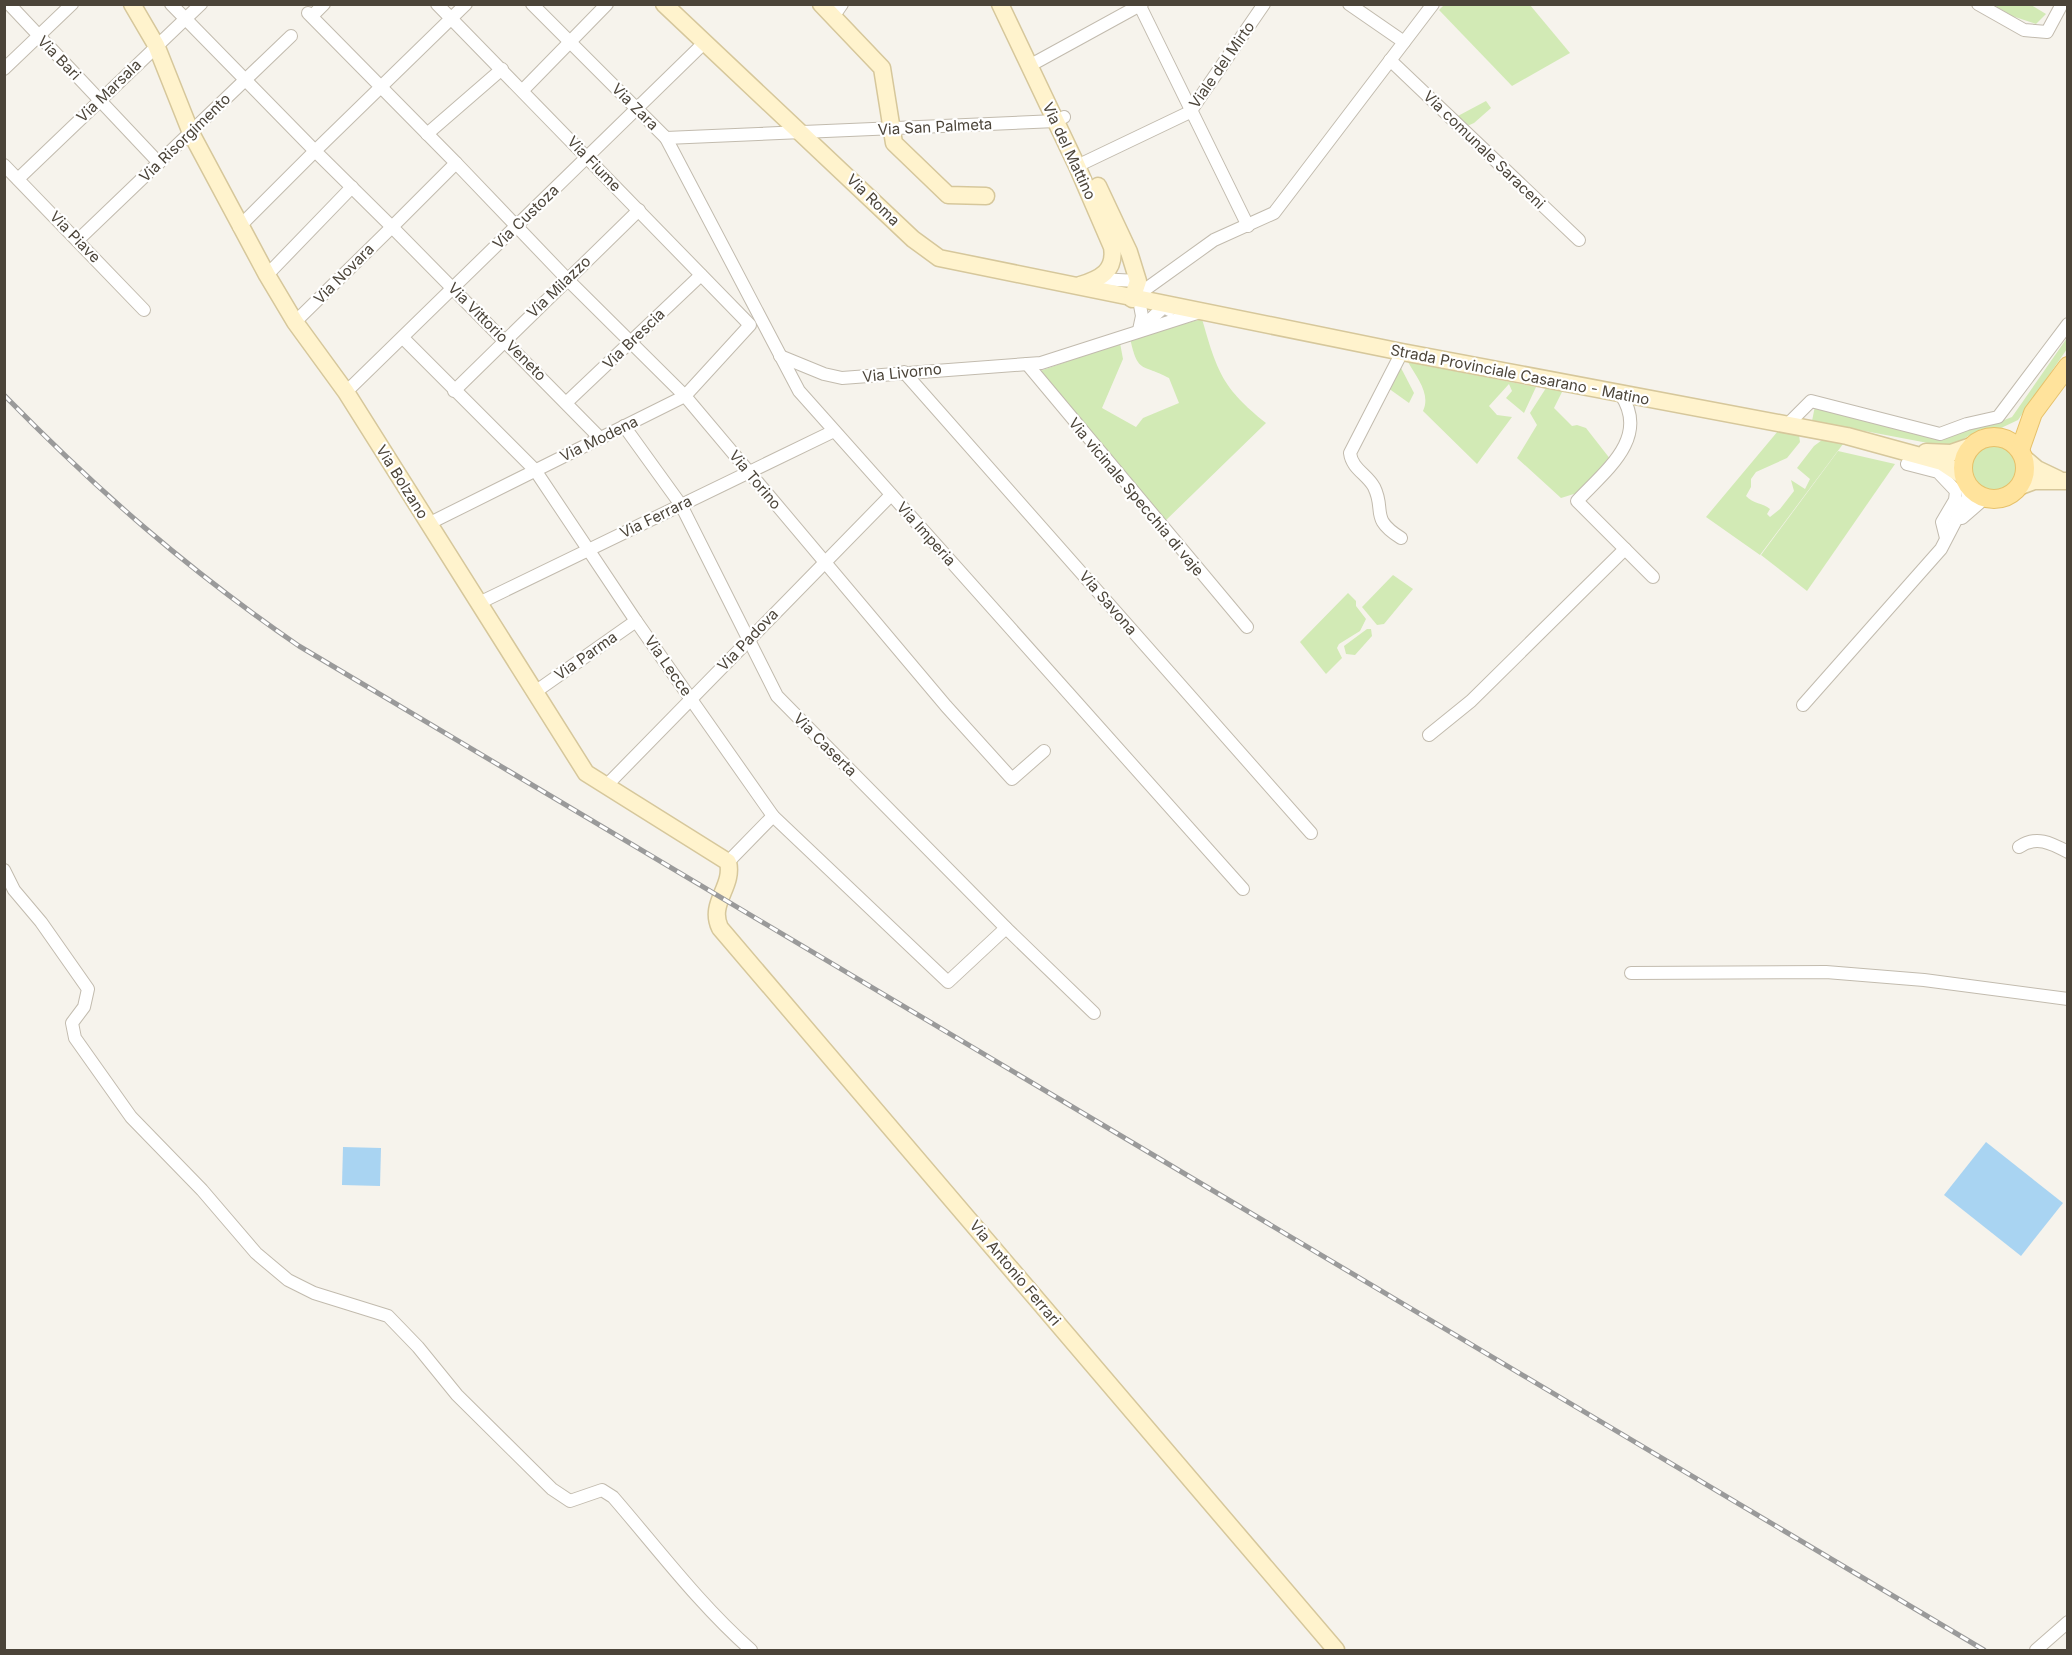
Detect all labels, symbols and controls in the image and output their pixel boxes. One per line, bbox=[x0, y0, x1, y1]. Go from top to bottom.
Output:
street label: Viale del Mirto bbox=[1185, 18, 1259, 112]
street label: Via Bari bbox=[34, 31, 85, 84]
street label: Via Marsala bbox=[72, 55, 145, 126]
street label: Via Zara bbox=[608, 79, 663, 134]
street label: Via comunale Saraceni bbox=[1419, 87, 1549, 213]
street label: Via Risorgimento bbox=[135, 89, 234, 186]
street label: Via del Mattino bbox=[1039, 99, 1100, 203]
street label: Via San Palmeta bbox=[877, 114, 993, 139]
street label: Via Fiume bbox=[563, 132, 625, 195]
street label: Via Roma bbox=[843, 170, 904, 230]
street label: Via Custoza bbox=[489, 180, 563, 253]
street label: Via Piave bbox=[46, 207, 105, 267]
street label: Via Novara bbox=[310, 240, 378, 308]
street label: Via Milazzo bbox=[523, 252, 594, 322]
street label: Via Vittorio Veneto bbox=[444, 278, 551, 385]
street label: Via Brescia bbox=[599, 304, 669, 373]
street label: Strada Provinciale Casarano - Matino bbox=[1389, 340, 1651, 409]
street label: Via Livorno bbox=[861, 359, 943, 386]
street label: Via Modena bbox=[557, 412, 641, 466]
street label: Via vicinale Specchia di vaje bbox=[1065, 414, 1208, 580]
street label: Via Bolzano bbox=[372, 441, 433, 522]
street label: Via Torino bbox=[725, 446, 786, 513]
street label: Via Ferrara bbox=[617, 491, 695, 542]
street label: Via Imperia bbox=[893, 498, 960, 570]
street label: Via Savona bbox=[1075, 567, 1141, 639]
street label: Via Padova bbox=[713, 605, 782, 675]
street label: Via Parma bbox=[551, 627, 621, 684]
street label: Via Lecce bbox=[641, 632, 696, 700]
street label: Via Caserta bbox=[790, 709, 861, 780]
street label: Via Antonio Ferrari bbox=[966, 1216, 1065, 1329]

